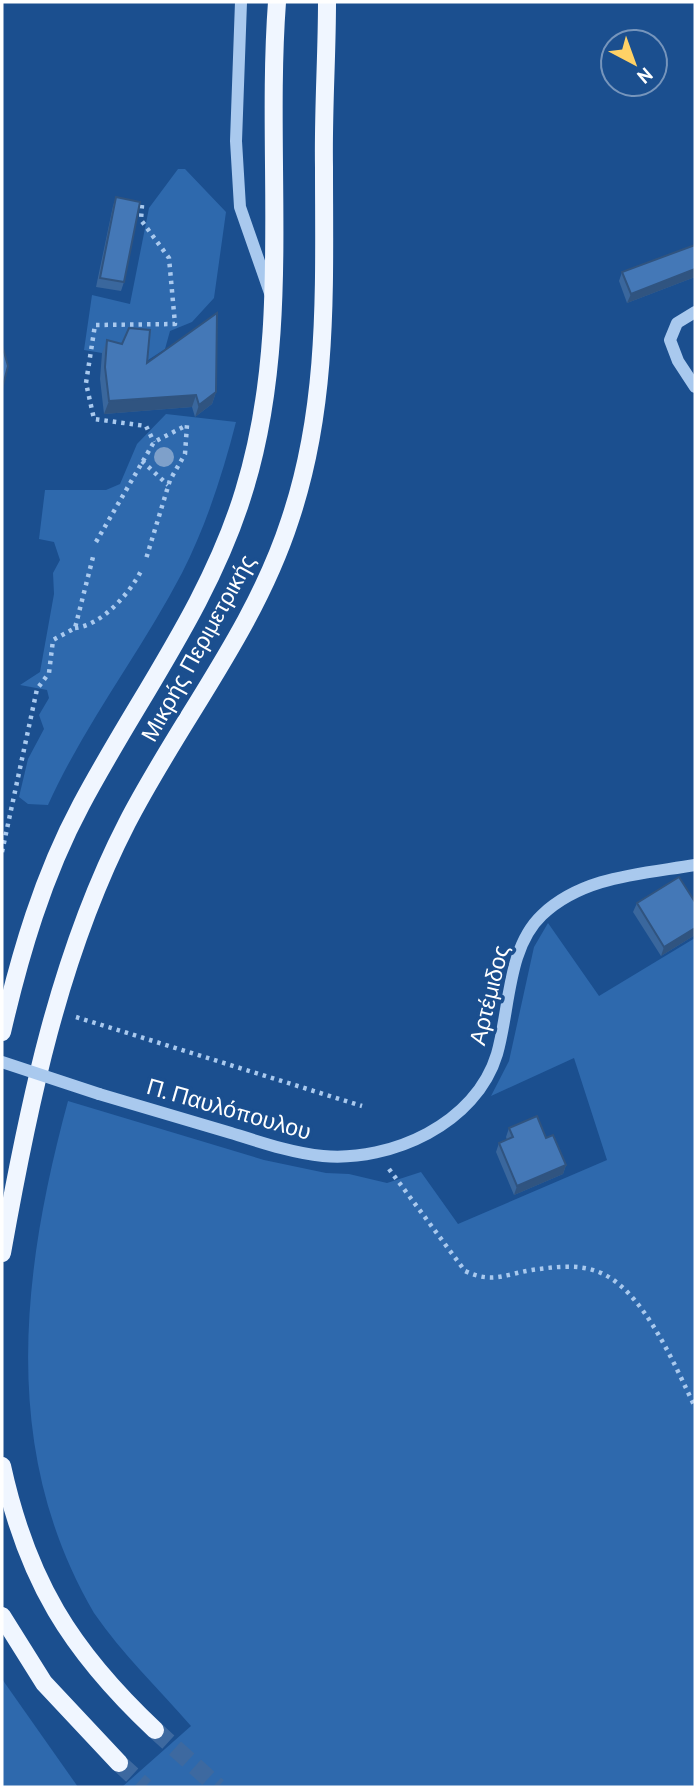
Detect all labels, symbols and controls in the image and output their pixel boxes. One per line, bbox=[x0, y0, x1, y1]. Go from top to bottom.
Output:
north arrow bbox=[599, 28, 669, 98]
text: N bbox=[633, 63, 658, 89]
street label: Μικρής Περιμετρικής bbox=[134, 549, 261, 746]
street label: Αρτέμιδος bbox=[462, 942, 515, 1048]
street label: Π. Παυλόπουλου bbox=[144, 1071, 315, 1146]

